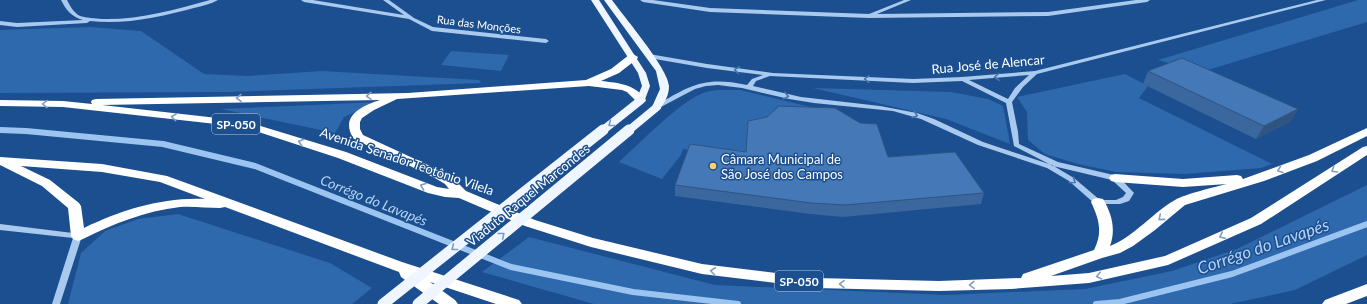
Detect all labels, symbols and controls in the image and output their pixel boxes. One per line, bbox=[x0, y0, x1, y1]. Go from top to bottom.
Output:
street label: Rua das Monções bbox=[436, 12, 522, 36]
street label: Rua José de Alencar bbox=[931, 51, 1045, 77]
one-way arrow bbox=[734, 66, 740, 75]
one-way arrow bbox=[994, 72, 1000, 81]
one-way arrow bbox=[864, 75, 870, 83]
one-way arrow bbox=[366, 92, 372, 100]
one-way arrow bbox=[783, 92, 790, 100]
one-way arrow bbox=[236, 94, 242, 103]
one-way arrow bbox=[42, 100, 48, 108]
one-way arrow bbox=[911, 110, 918, 118]
one-way arrow bbox=[171, 113, 177, 122]
road number: SP-050 bbox=[212, 114, 260, 134]
one-way arrow bbox=[609, 120, 616, 127]
street label: Avenida Senador Teotônio Vilela bbox=[318, 124, 496, 198]
one-way arrow bbox=[298, 138, 305, 147]
street label: Viaduto Raquel Marcondes bbox=[463, 140, 593, 250]
place label: Câmara Municipal de São José dos Campos bbox=[721, 151, 843, 182]
marker: Câmara Municipal de São José dos Campos bbox=[708, 161, 718, 171]
one-way arrow bbox=[1277, 165, 1284, 174]
one-way arrow bbox=[1331, 166, 1338, 173]
water label: Corrégo do Lavapés bbox=[318, 171, 430, 229]
one-way arrow bbox=[1069, 176, 1076, 184]
one-way arrow bbox=[420, 183, 427, 191]
one-way arrow bbox=[1159, 213, 1166, 220]
water label: Corrégo do Lavapés bbox=[1194, 214, 1332, 278]
one-way arrow bbox=[1219, 231, 1226, 239]
one-way arrow bbox=[497, 232, 504, 239]
one-way arrow bbox=[451, 243, 458, 250]
one-way arrow bbox=[710, 266, 716, 275]
road number: SP-050 bbox=[775, 271, 823, 291]
one-way arrow bbox=[1096, 271, 1102, 279]
one-way arrow bbox=[839, 280, 845, 288]
one-way arrow bbox=[969, 281, 975, 289]

